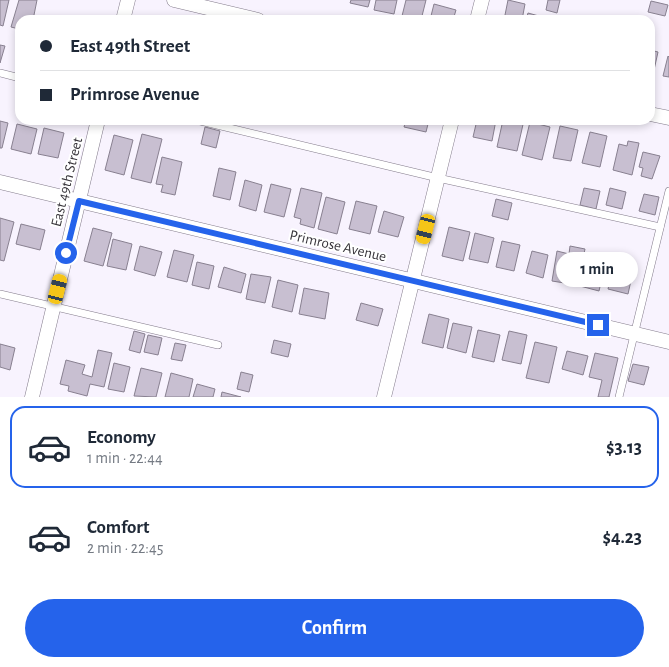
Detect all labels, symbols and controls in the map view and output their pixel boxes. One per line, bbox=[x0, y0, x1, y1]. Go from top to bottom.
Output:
text: East 49th Street bbox=[70, 37, 190, 56]
text: Primrose Avenue bbox=[70, 85, 199, 104]
street label: East 49th Street bbox=[49, 136, 85, 228]
car bbox=[415, 213, 436, 245]
street label: Primrose Avenue bbox=[288, 228, 388, 264]
route start bbox=[55, 242, 77, 264]
callout: 1 min bbox=[557, 252, 639, 288]
text: 1 min bbox=[580, 261, 614, 277]
car bbox=[47, 273, 68, 305]
route end bbox=[587, 314, 609, 336]
icon: car bbox=[27, 425, 72, 470]
text: Economy bbox=[87, 428, 156, 447]
text: $3.13 bbox=[606, 438, 642, 457]
text: 1 min · 22:44 bbox=[87, 450, 163, 466]
icon: car bbox=[27, 515, 72, 560]
text: Comfort bbox=[87, 518, 149, 537]
text: $4.23 bbox=[602, 528, 642, 547]
text: 2 min · 22:45 bbox=[87, 540, 163, 556]
button: Confirm bbox=[25, 599, 644, 657]

